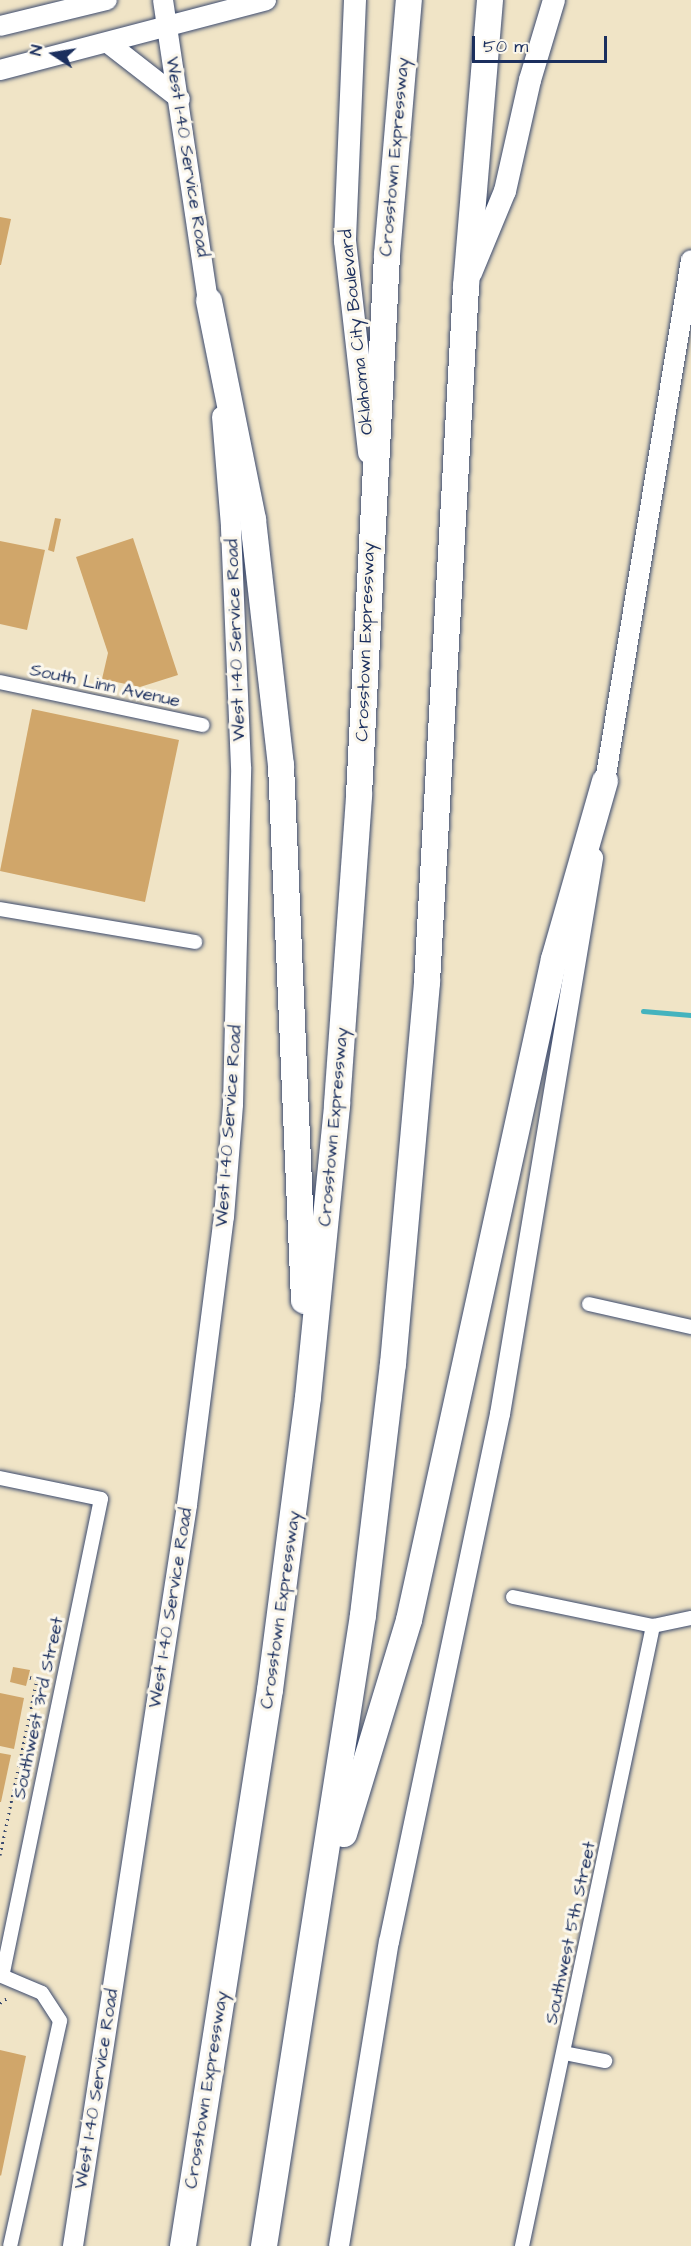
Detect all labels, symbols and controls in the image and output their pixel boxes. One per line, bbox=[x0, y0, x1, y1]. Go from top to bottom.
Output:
north arrow bbox=[24, 24, 84, 84]
scale bar bbox=[475, 24, 610, 62]
text: 50 m bbox=[483, 34, 528, 59]
text: N bbox=[25, 43, 48, 57]
street label: West I-40 Service Road bbox=[161, 55, 213, 259]
street label: Crosstown Expressway bbox=[376, 57, 414, 257]
street label: Oklahoma City Boulevard bbox=[335, 228, 379, 436]
street label: West I-40 Service Road bbox=[222, 539, 250, 741]
street label: Crosstown Expressway bbox=[352, 542, 380, 742]
street label: South Linn Avenue bbox=[28, 660, 182, 712]
street label: West I-40 Service Road bbox=[211, 1024, 247, 1228]
street label: Crosstown Expressway bbox=[315, 1027, 353, 1227]
street label: West I-40 Service Road bbox=[145, 1506, 197, 1710]
street label: Crosstown Expressway bbox=[256, 1510, 306, 1710]
street label: Southwest 3rd Street bbox=[9, 1615, 69, 1801]
street label: Southwest 5th Street bbox=[541, 1840, 601, 2026]
street label: West I-40 Service Road bbox=[71, 1987, 123, 2191]
street label: Crosstown Expressway bbox=[181, 1990, 233, 2190]

